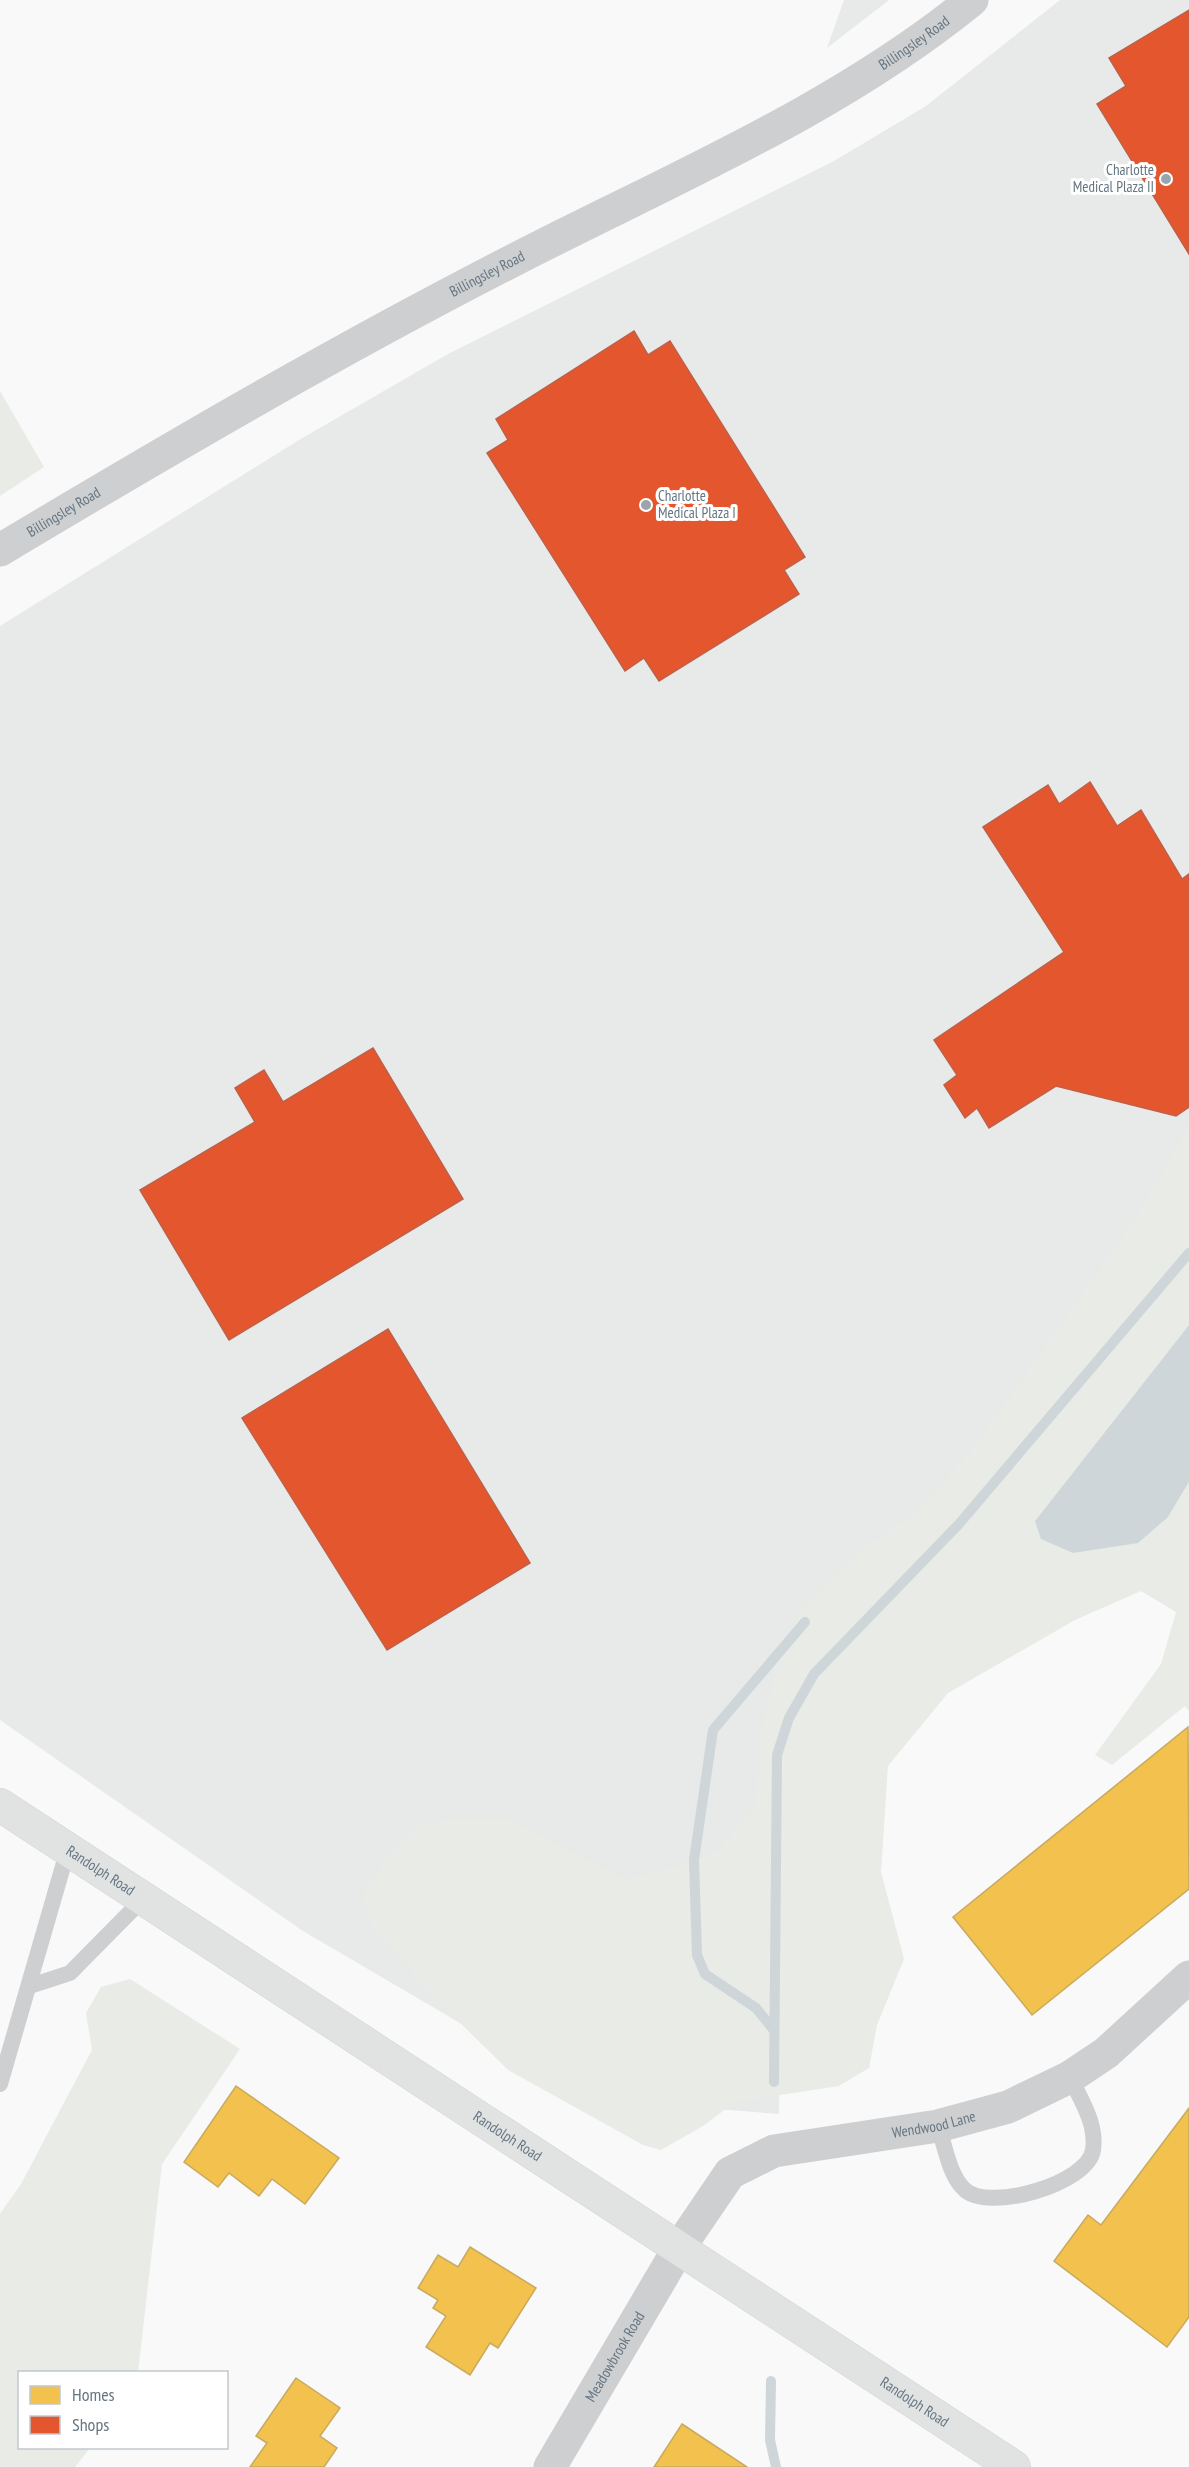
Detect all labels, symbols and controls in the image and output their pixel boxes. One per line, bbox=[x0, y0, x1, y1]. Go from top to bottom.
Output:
street label: Billingsley Road bbox=[875, 11, 953, 74]
place label: Charlotte Medical Plaza II bbox=[1073, 160, 1154, 196]
marker: Charlotte Medical Plaza II bbox=[1159, 172, 1173, 186]
street label: Billingsley Road bbox=[446, 246, 528, 301]
street label: Billingsley Road bbox=[23, 483, 104, 541]
place label: Charlotte Medical Plaza I bbox=[658, 486, 736, 522]
marker: Charlotte Medical Plaza I bbox=[639, 498, 653, 512]
street label: Randolph Road bbox=[63, 1841, 139, 1900]
street label: Wendwood Lane bbox=[891, 2106, 978, 2142]
street label: Randolph Road bbox=[470, 2107, 546, 2165]
street label: Meadowbrook Road bbox=[581, 2308, 648, 2405]
legend bbox=[18, 2371, 228, 2449]
street label: Randolph Road bbox=[877, 2372, 953, 2431]
text: Homes bbox=[72, 2383, 115, 2406]
text: Shops bbox=[72, 2413, 109, 2436]

